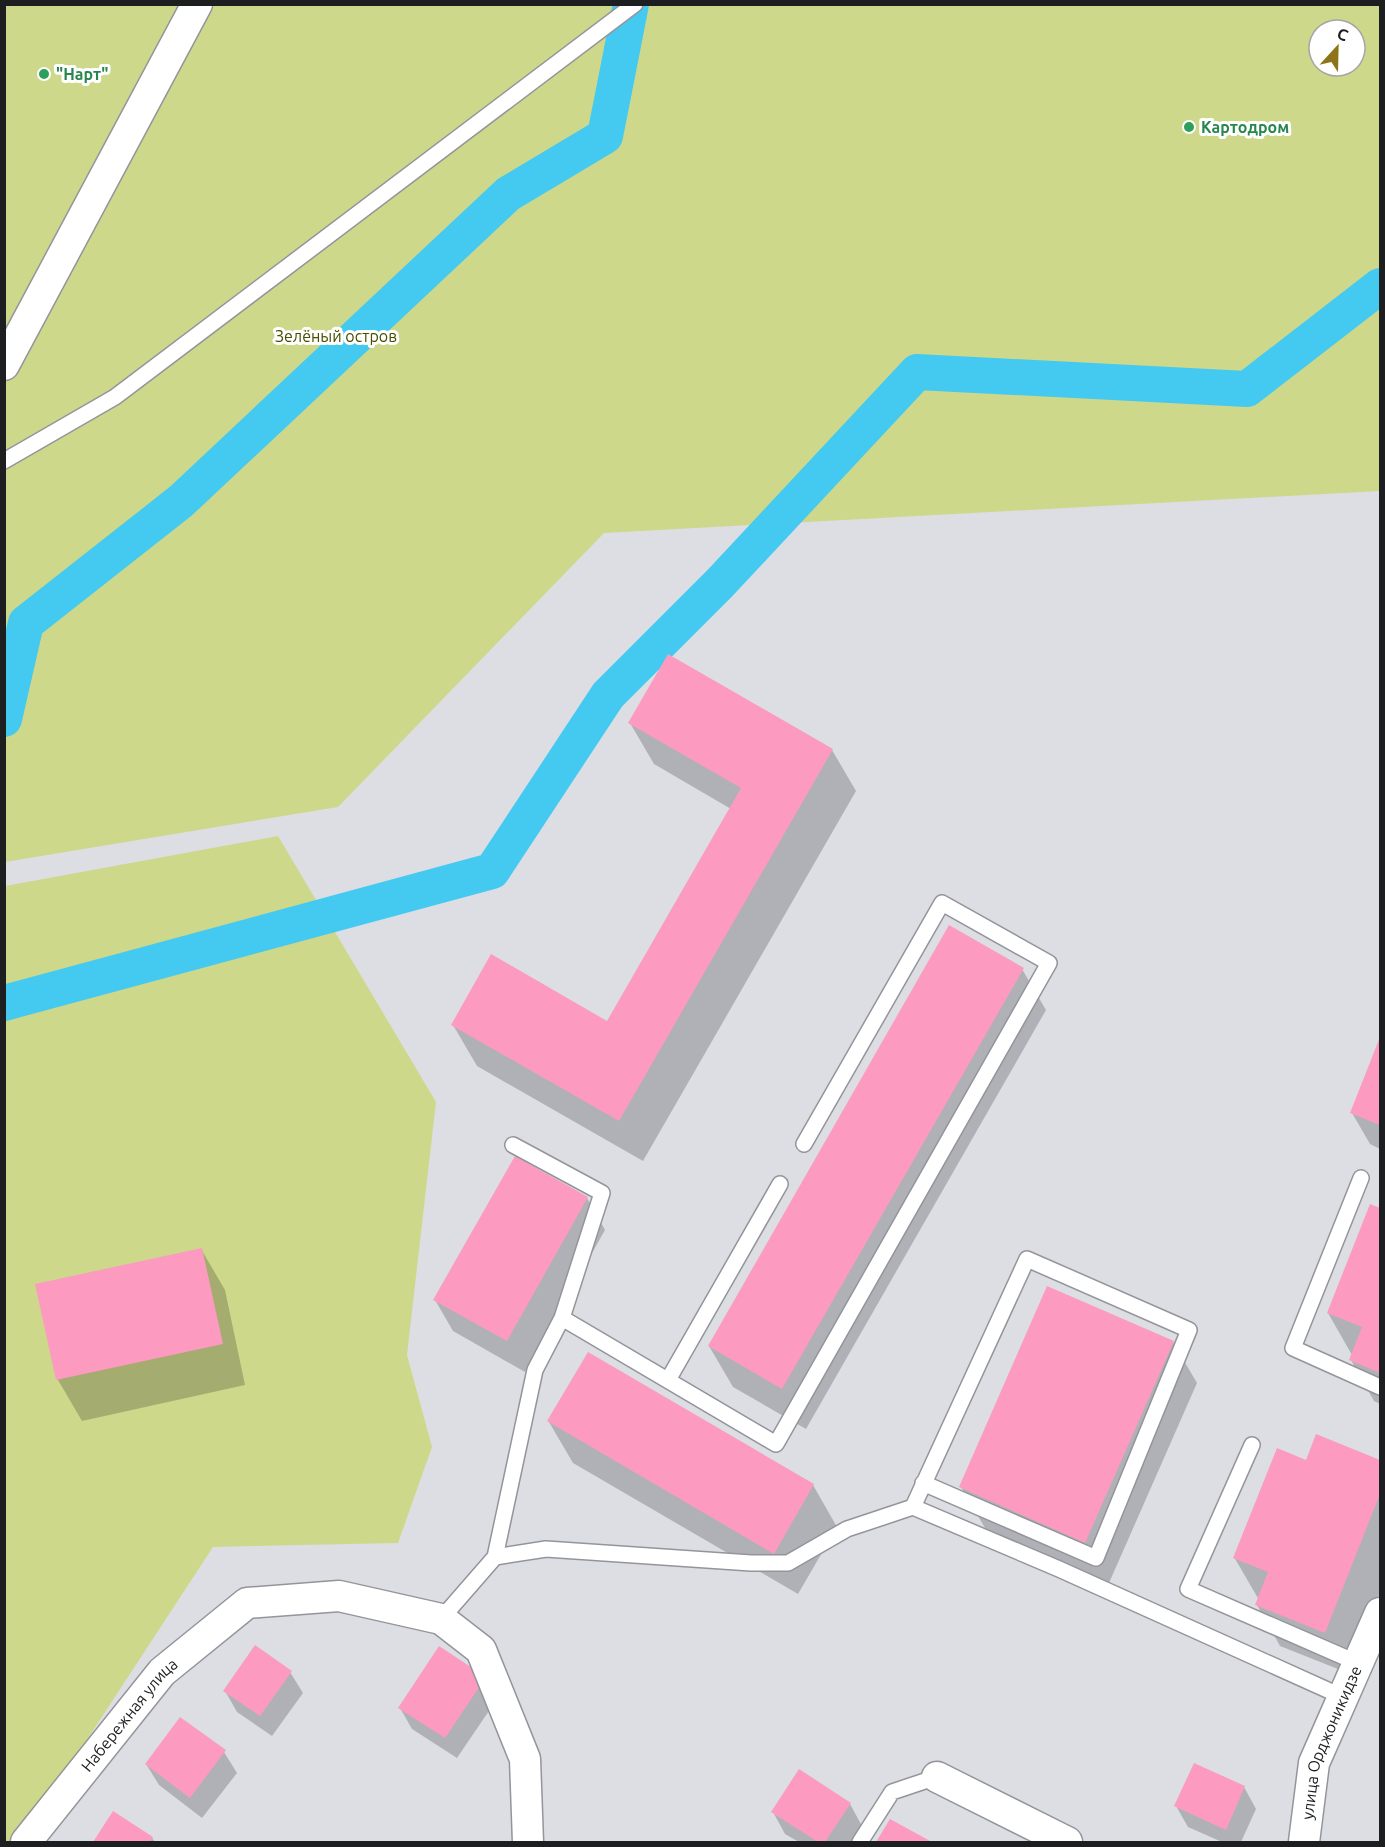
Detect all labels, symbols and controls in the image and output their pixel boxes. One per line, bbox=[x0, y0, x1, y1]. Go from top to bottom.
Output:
north arrow bbox=[1307, 18, 1367, 78]
text: С bbox=[1335, 24, 1351, 44]
place label: "Нарт" bbox=[56, 65, 108, 83]
marker: "Нарт" bbox=[37, 67, 51, 81]
place label: Картодром bbox=[1201, 118, 1289, 136]
marker: Картодром bbox=[1182, 120, 1196, 134]
park label: Зелёный остров bbox=[275, 327, 397, 345]
street label: Набережная улица bbox=[77, 1654, 181, 1775]
street label: улица Орджоникидзе bbox=[1298, 1663, 1365, 1821]

